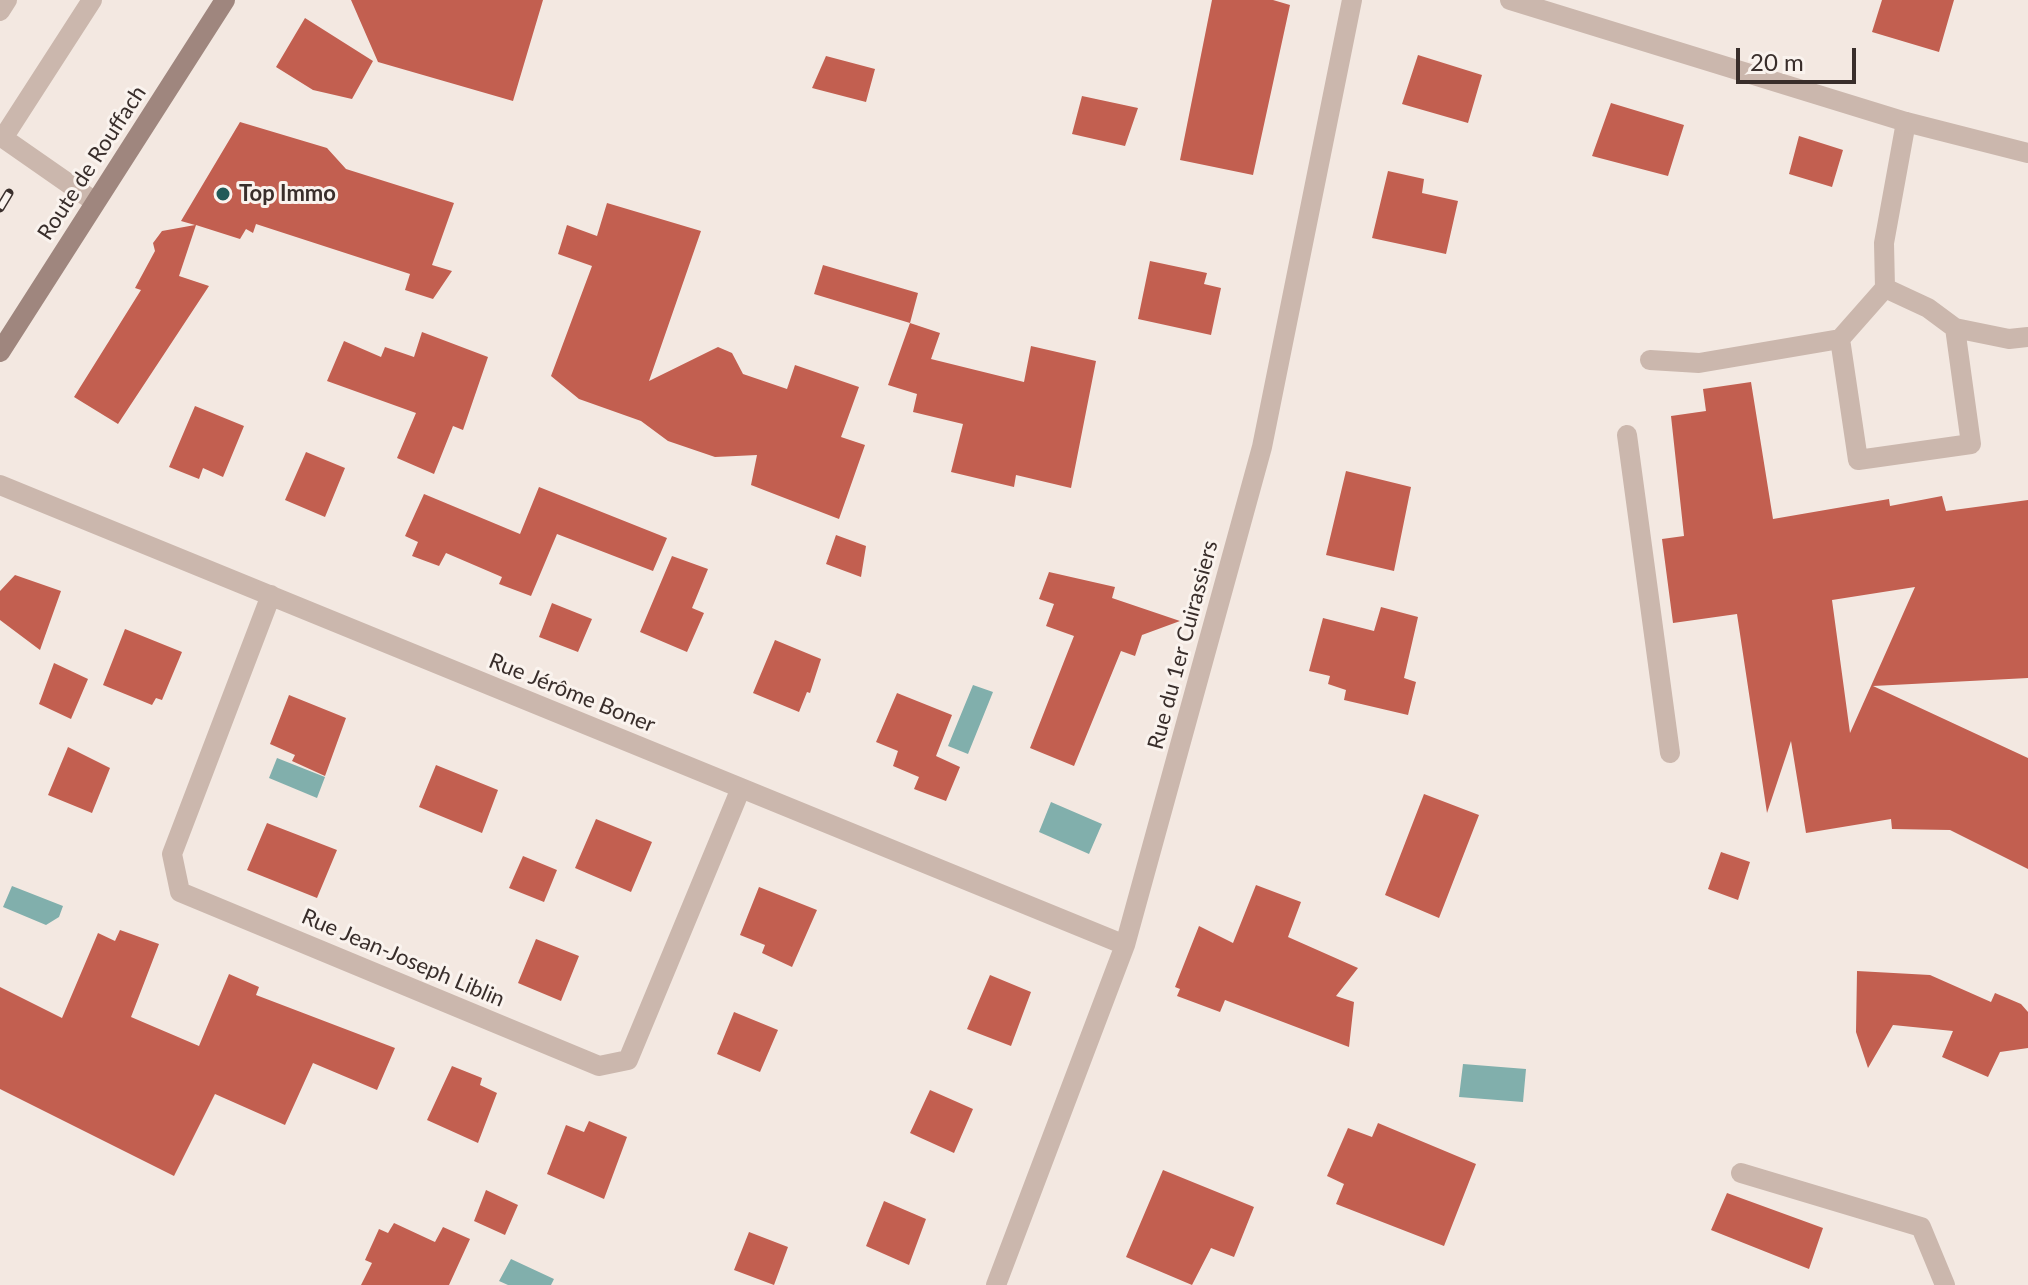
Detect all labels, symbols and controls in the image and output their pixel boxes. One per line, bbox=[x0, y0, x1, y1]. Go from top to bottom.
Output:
scale bar bbox=[1740, 32, 1860, 82]
text: 20 m bbox=[1750, 47, 1804, 76]
street label: Route de Rouffach bbox=[32, 81, 152, 245]
place label: Top Immo bbox=[239, 181, 336, 207]
marker: Top Immo bbox=[214, 185, 232, 203]
street label: Rue du 1er Cuirassiers bbox=[1142, 538, 1224, 752]
street label: Rue Jérôme Boner bbox=[485, 648, 659, 738]
street label: Rue Jean-Joseph Liblin bbox=[298, 903, 508, 1013]

